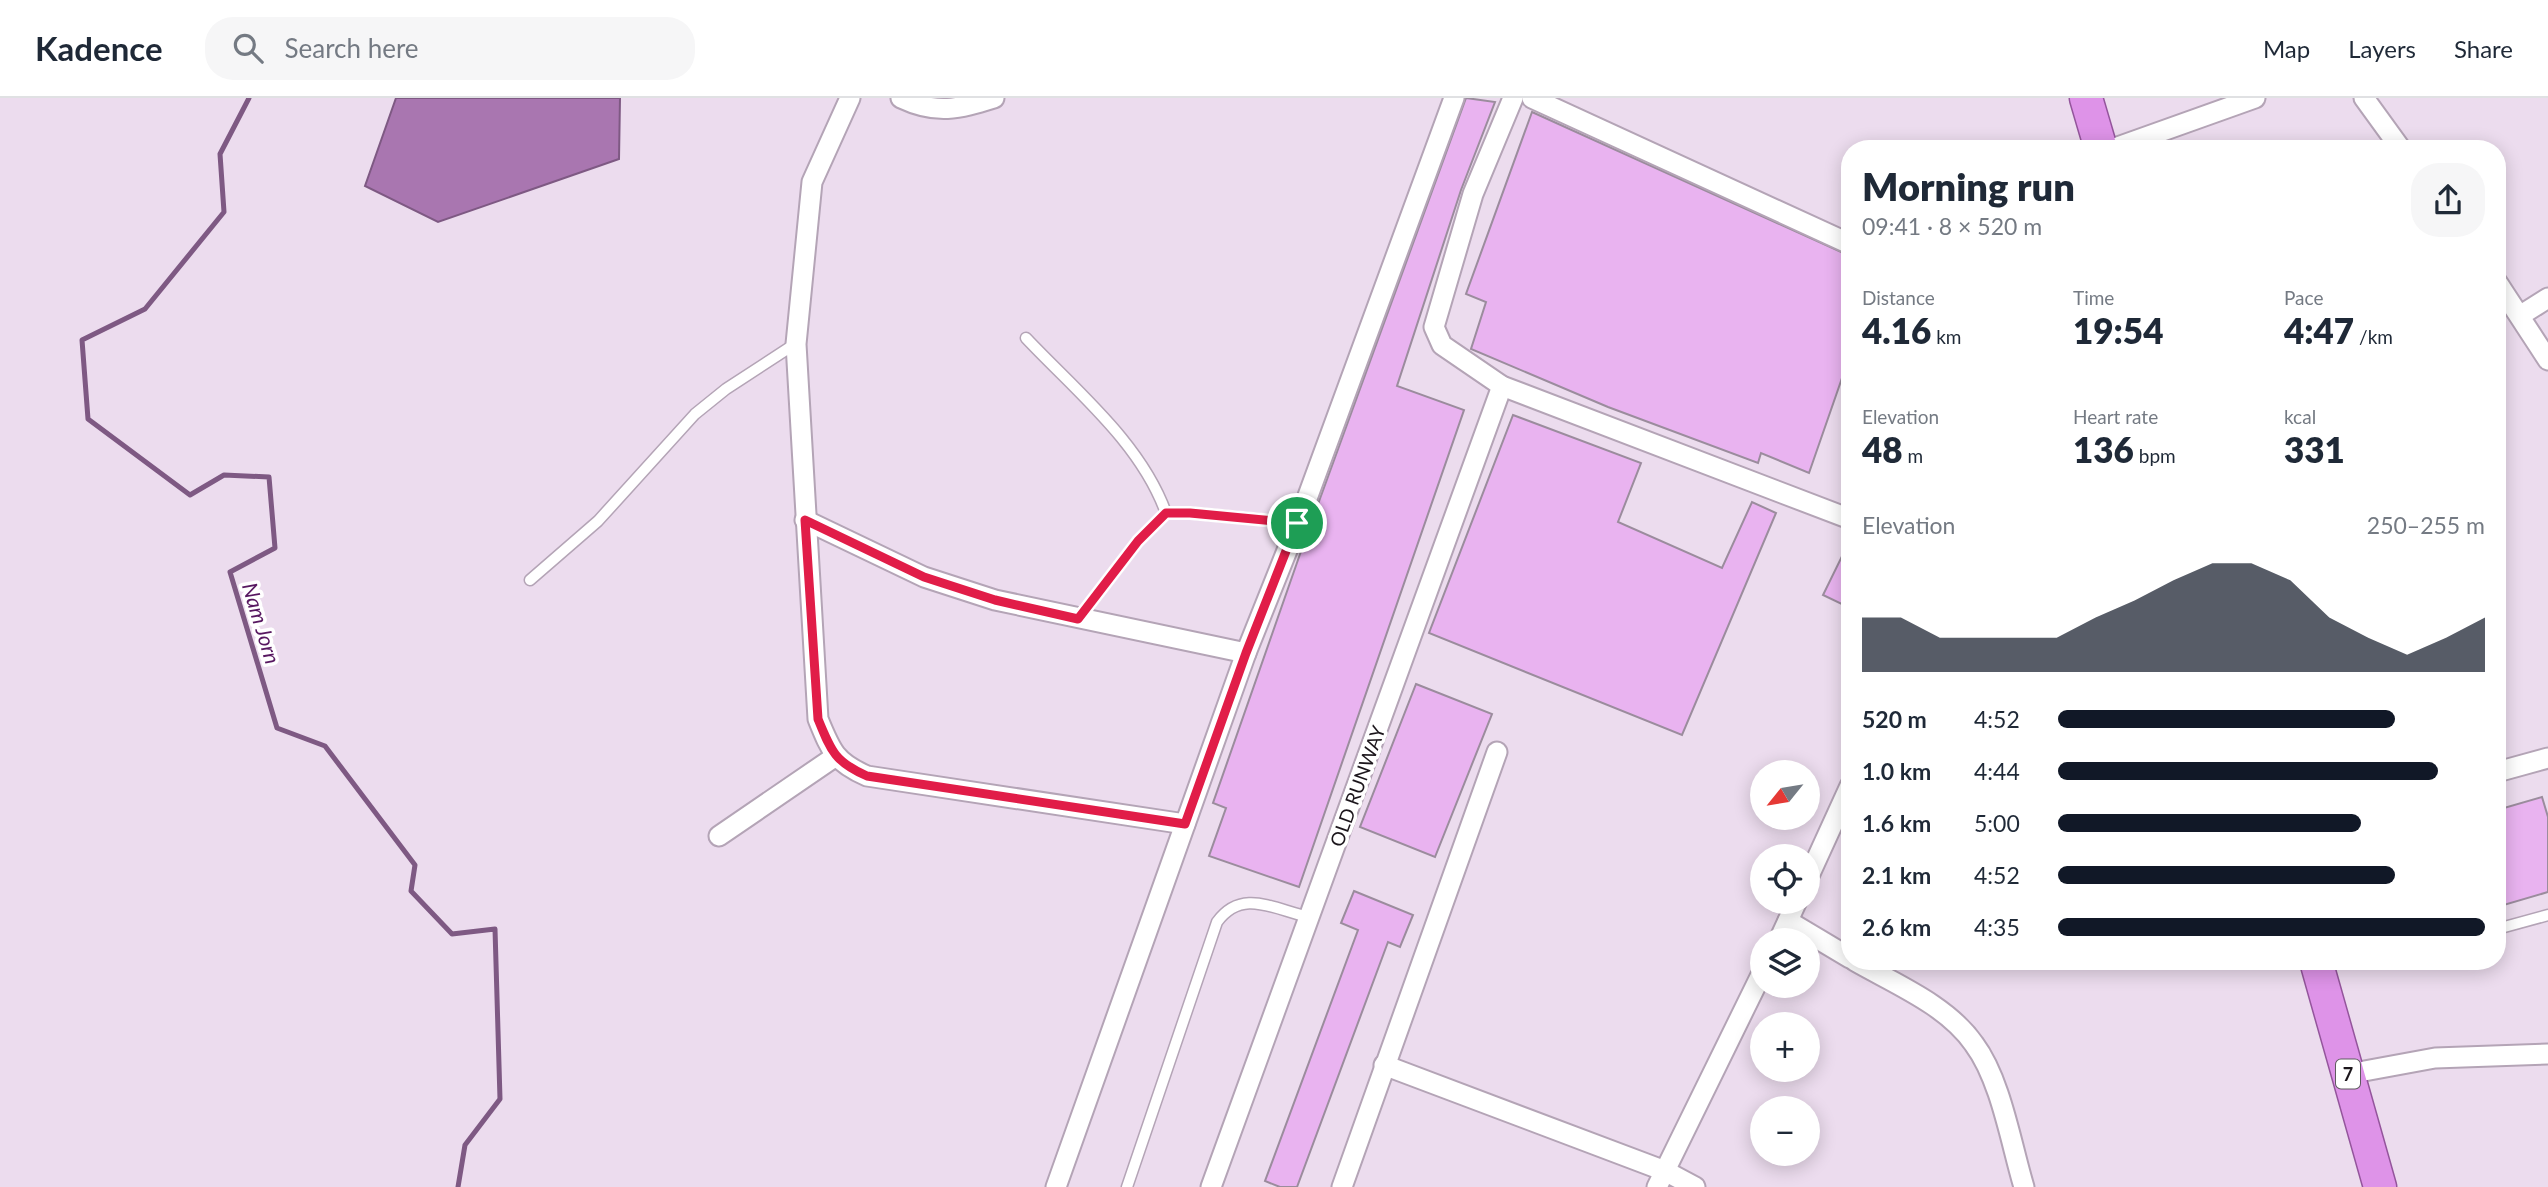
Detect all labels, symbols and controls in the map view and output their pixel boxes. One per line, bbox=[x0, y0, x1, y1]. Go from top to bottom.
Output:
search box bbox=[205, 17, 695, 80]
text: Kadence bbox=[35, 28, 163, 68]
icon: search bbox=[229, 29, 267, 67]
text: Search here bbox=[285, 32, 419, 64]
text: Map bbox=[2263, 34, 2310, 63]
text: Layers bbox=[2348, 34, 2416, 63]
text: Share bbox=[2454, 34, 2513, 63]
text: Morning run bbox=[1862, 163, 2075, 209]
button: share bbox=[2411, 163, 2485, 237]
text: 09:41 · 8 × 520 m bbox=[1862, 212, 2042, 240]
text: Distance bbox=[1862, 286, 1935, 309]
text: Time bbox=[2073, 286, 2114, 309]
text: Pace bbox=[2284, 286, 2323, 309]
text: 4.16 bbox=[1862, 309, 1931, 351]
text: 19:54 bbox=[2073, 309, 2163, 351]
text: 4:47 bbox=[2284, 309, 2354, 351]
text: km bbox=[1931, 325, 1961, 348]
text: /km bbox=[2354, 325, 2393, 348]
text: Elevation bbox=[1862, 405, 1939, 428]
text: Heart rate bbox=[2073, 405, 2158, 428]
text: kcal bbox=[2284, 405, 2316, 428]
text: 48 bbox=[1862, 428, 1903, 470]
text: 136 bbox=[2073, 428, 2134, 470]
text: 331 bbox=[2284, 428, 2345, 470]
text: m bbox=[1903, 444, 1923, 467]
text: bpm bbox=[2134, 444, 2176, 467]
pin bbox=[1267, 493, 1327, 553]
icon: arrive bbox=[1278, 504, 1316, 542]
text: Elevation bbox=[1862, 511, 1955, 539]
text: 250–255 m bbox=[2367, 511, 2485, 539]
water label: Nam Jorn bbox=[238, 579, 286, 667]
text: 520 m bbox=[1862, 705, 1927, 733]
text: 4:52 bbox=[1974, 705, 2020, 733]
street label: OLD RUNWAY bbox=[1325, 722, 1390, 850]
text: 1.0 km bbox=[1862, 757, 1931, 785]
text: 4:44 bbox=[1974, 757, 2020, 785]
north arrow bbox=[1750, 760, 1820, 830]
map controls bbox=[1750, 760, 1820, 1166]
text: 1.6 km bbox=[1862, 809, 1931, 837]
text: 5:00 bbox=[1974, 809, 2020, 837]
button: locate bbox=[1750, 844, 1820, 914]
text: 2.1 km bbox=[1862, 861, 1931, 889]
text: 4:52 bbox=[1974, 861, 2020, 889]
text: 2.6 km bbox=[1862, 913, 1931, 941]
text: 4:35 bbox=[1974, 913, 2020, 941]
button: layers bbox=[1750, 928, 1820, 998]
button: + bbox=[1750, 1012, 1820, 1082]
road number: 7 bbox=[2336, 1059, 2360, 1088]
button: − bbox=[1750, 1096, 1820, 1166]

